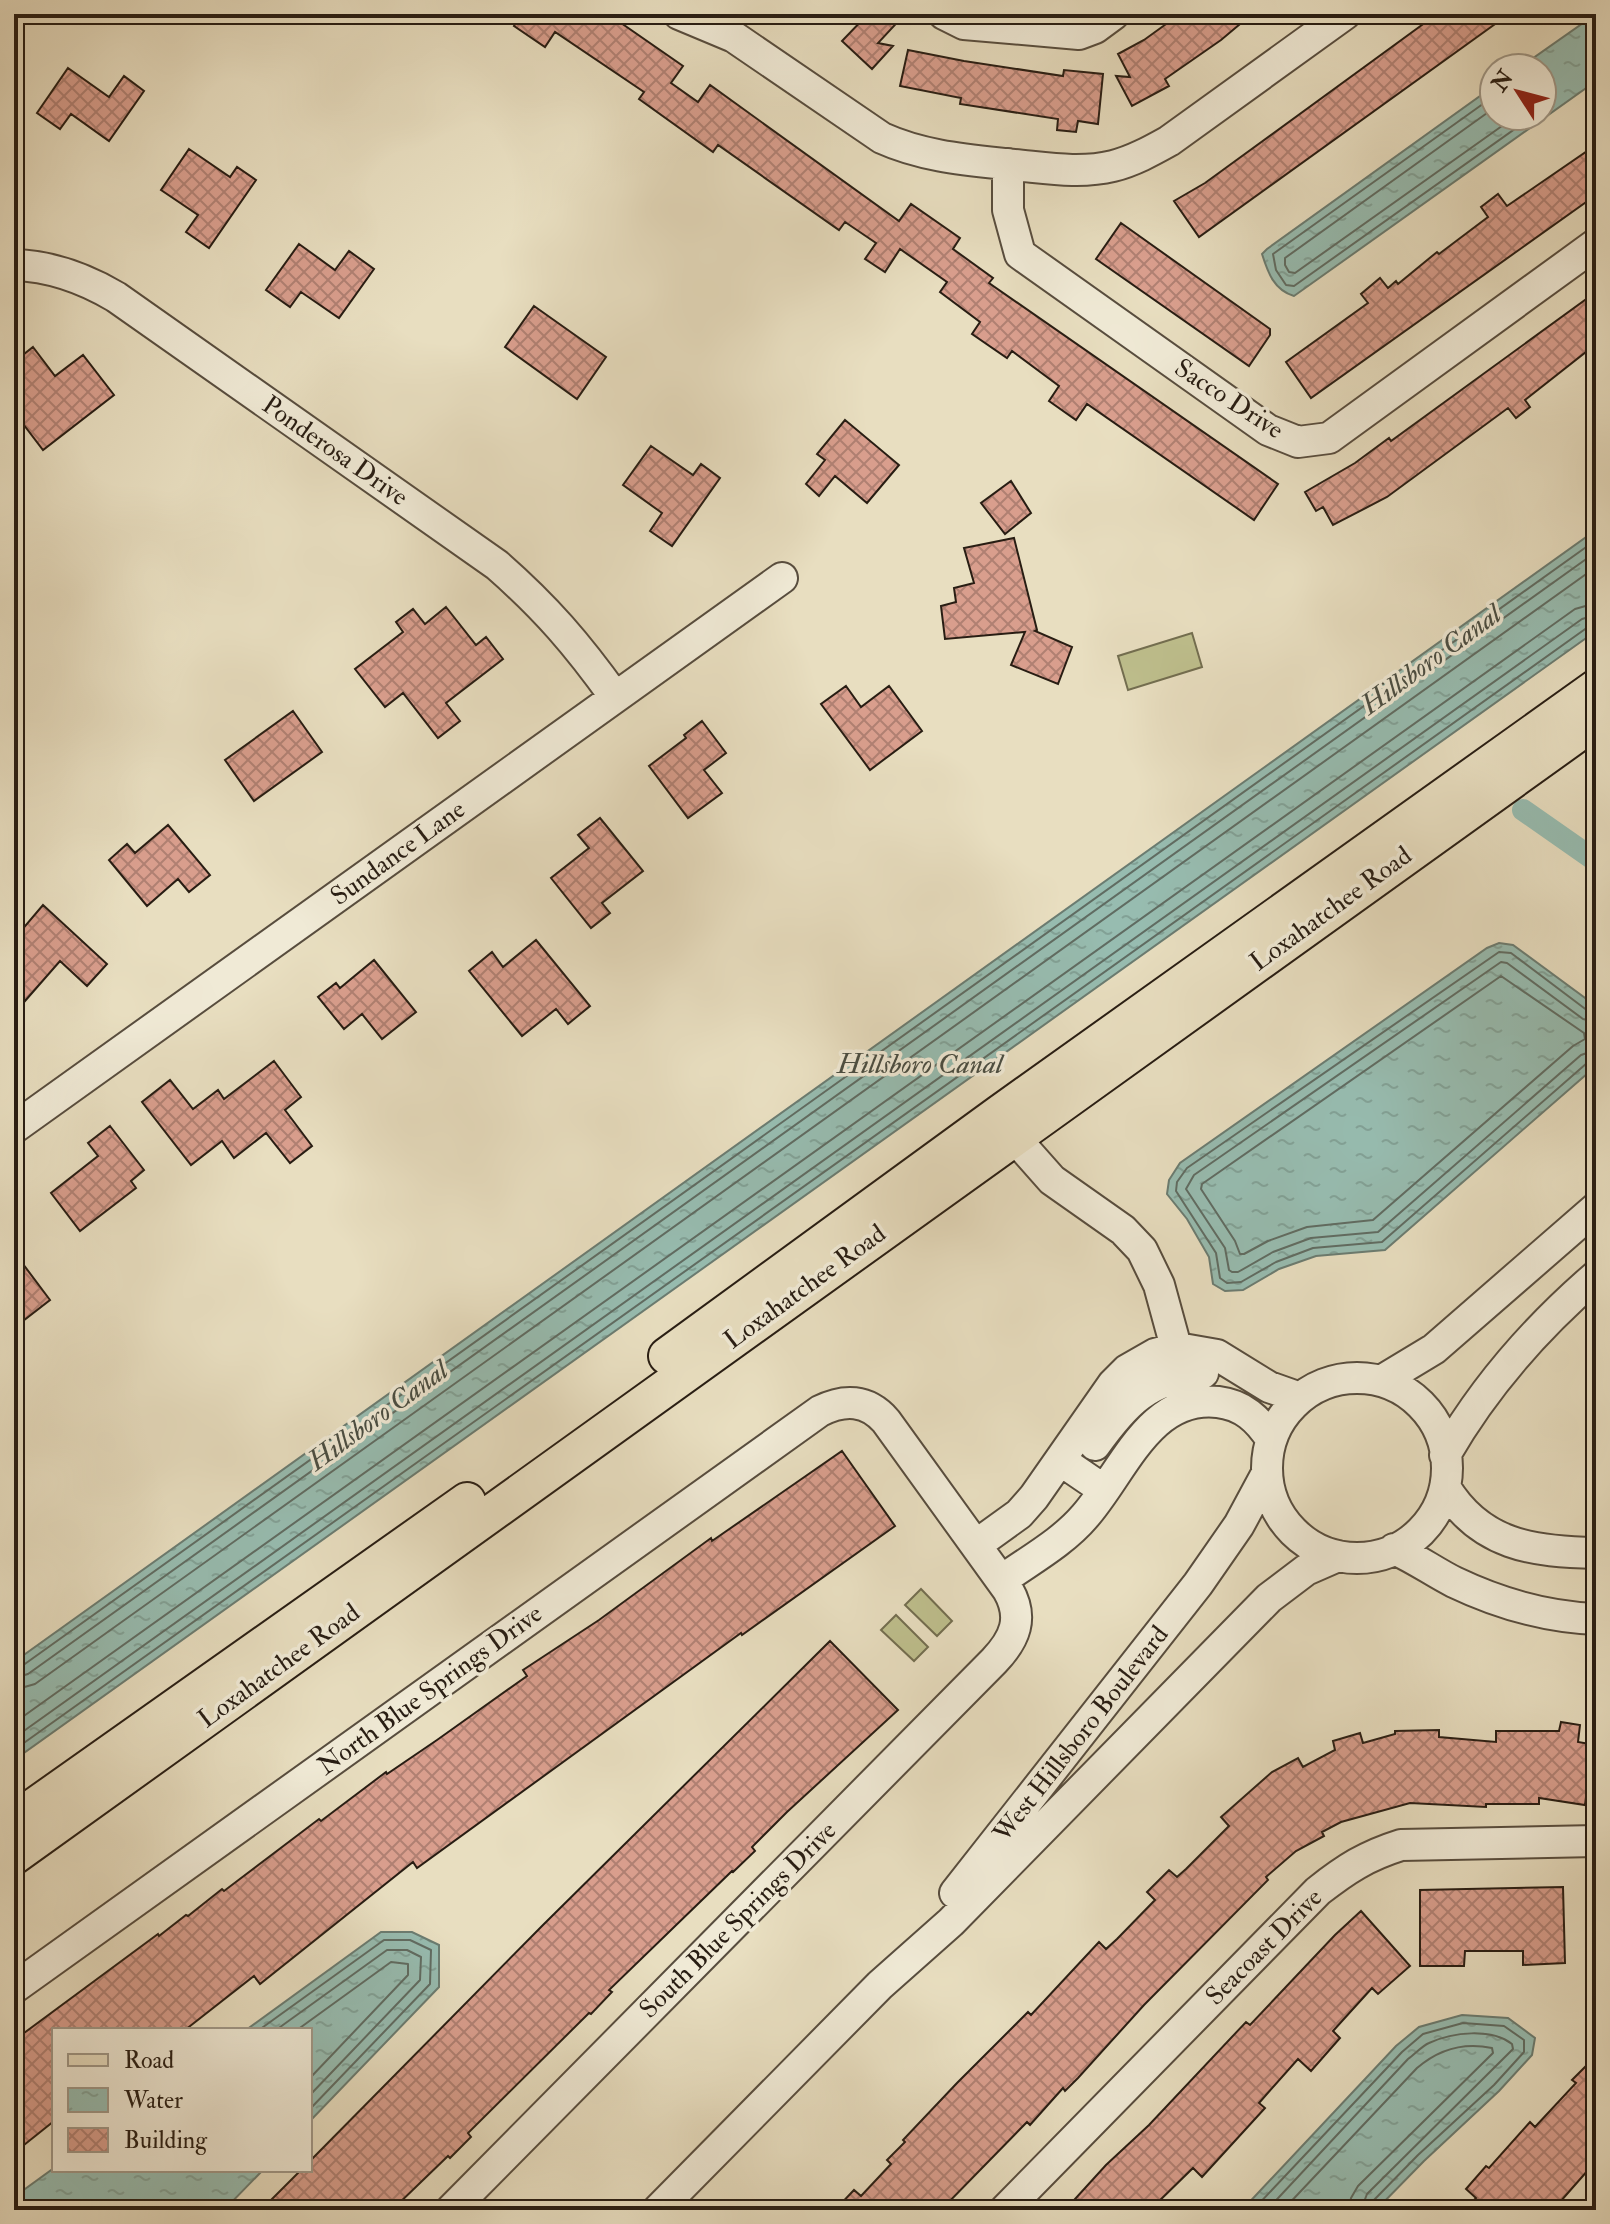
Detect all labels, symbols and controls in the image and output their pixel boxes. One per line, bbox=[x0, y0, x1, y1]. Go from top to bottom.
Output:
north arrow bbox=[1478, 52, 1558, 132]
text: N bbox=[1485, 64, 1520, 98]
street label: Sacco Drive bbox=[1169, 352, 1290, 446]
street label: Ponderosa Drive bbox=[256, 389, 414, 513]
water label: Hillsboro Canal bbox=[1352, 596, 1510, 724]
street label: Sundance Lane bbox=[324, 793, 472, 913]
street label: Loxahatchee Road bbox=[1244, 840, 1418, 978]
water label: Hillsboro Canal bbox=[835, 1047, 1005, 1082]
street label: Loxahatchee Road bbox=[718, 1218, 892, 1356]
water label: Hillsboro Canal bbox=[299, 1352, 457, 1480]
street label: Loxahatchee Road bbox=[192, 1597, 366, 1735]
street label: North Blue Springs Drive bbox=[311, 1598, 549, 1783]
street label: West Hillsboro Boulevard bbox=[986, 1619, 1176, 1849]
street label: South Blue Springs Drive bbox=[633, 1815, 844, 2026]
street label: Seacoast Drive bbox=[1199, 1882, 1329, 2012]
legend bbox=[52, 2028, 312, 2172]
text: Road bbox=[124, 2045, 174, 2076]
text: Water bbox=[123, 2085, 183, 2116]
text: Building bbox=[124, 2125, 208, 2156]

